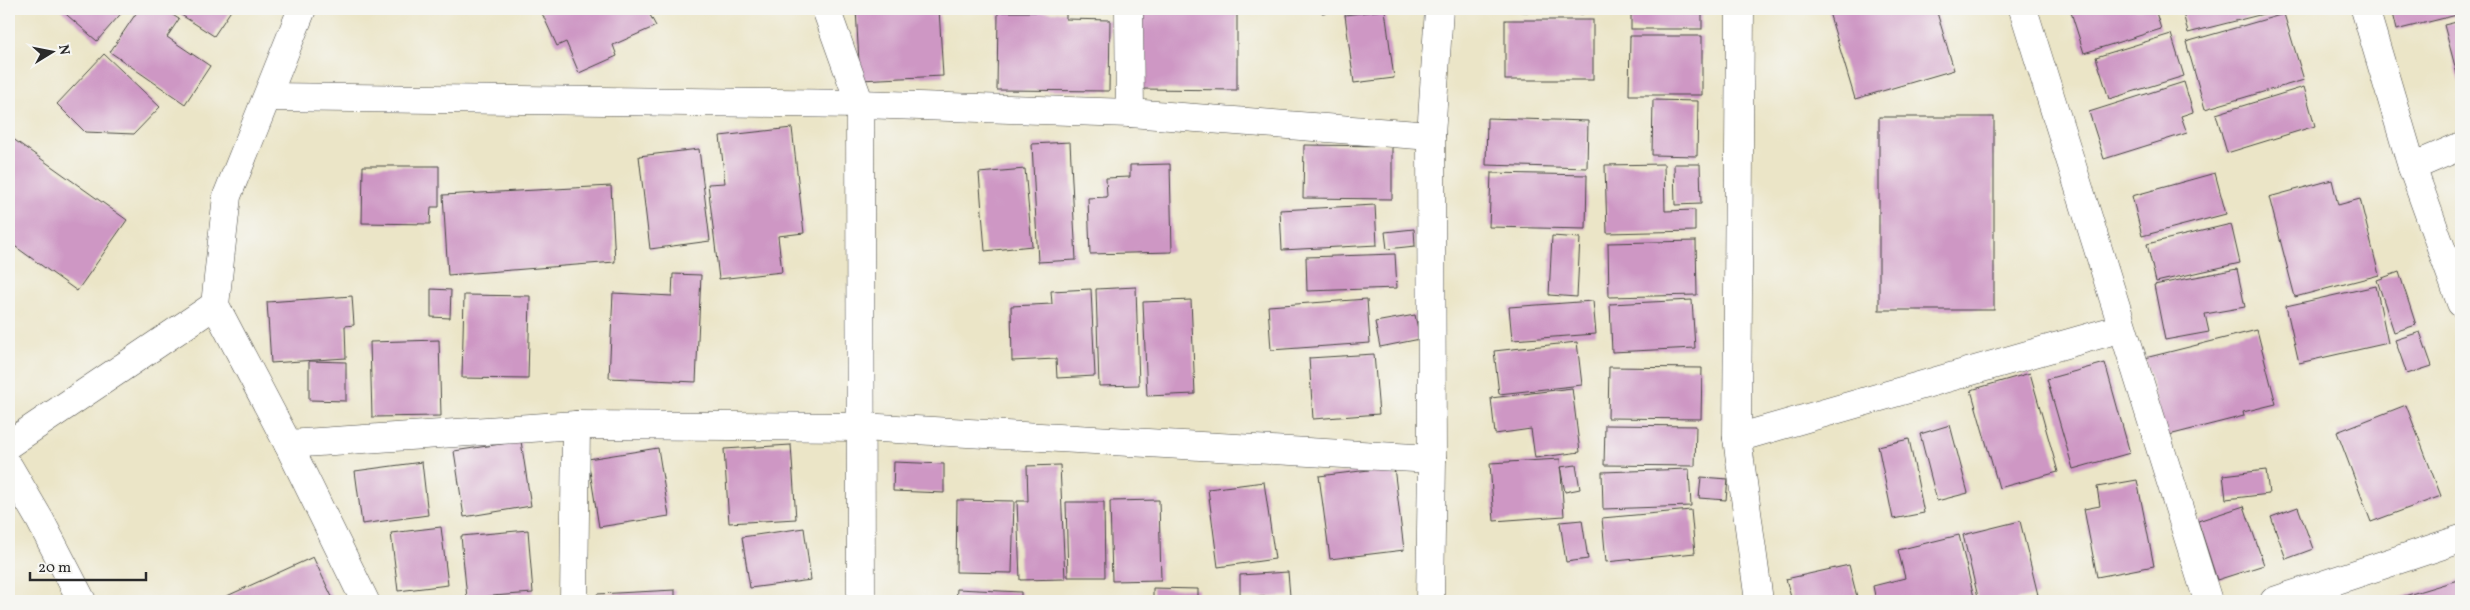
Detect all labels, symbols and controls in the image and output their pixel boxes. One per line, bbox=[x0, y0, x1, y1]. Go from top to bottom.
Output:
north arrow bbox=[28, 28, 78, 78]
text: N bbox=[53, 43, 74, 57]
scale bar bbox=[30, 550, 146, 582]
text: 20 m bbox=[38, 558, 71, 579]

